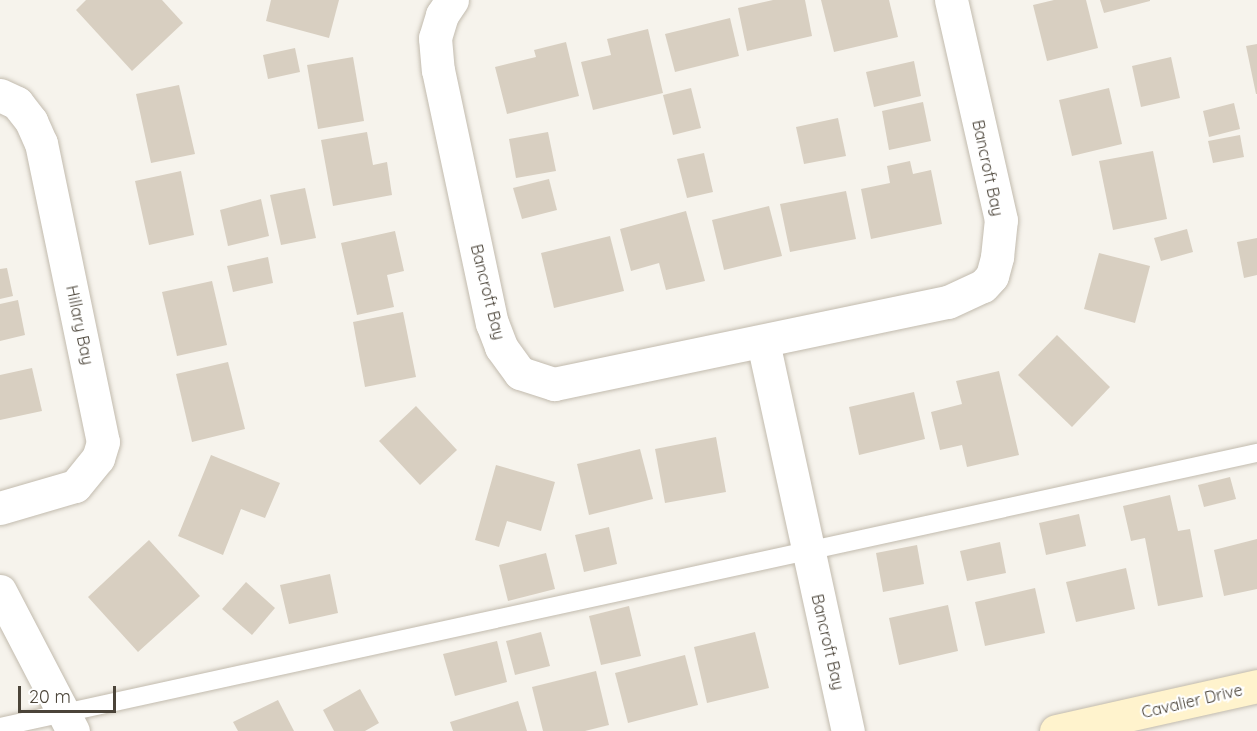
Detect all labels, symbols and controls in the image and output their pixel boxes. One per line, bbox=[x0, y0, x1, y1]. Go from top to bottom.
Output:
street label: Bancroft Bay bbox=[968, 118, 1008, 218]
street label: Bancroft Bay bbox=[467, 242, 509, 342]
street label: Hillary Bay bbox=[62, 283, 98, 367]
street label: Bancroft Bay bbox=[808, 592, 848, 692]
scale bar bbox=[21, 674, 118, 712]
street label: Cavalier Drive bbox=[1140, 680, 1244, 722]
text: 20 m bbox=[29, 685, 71, 708]

